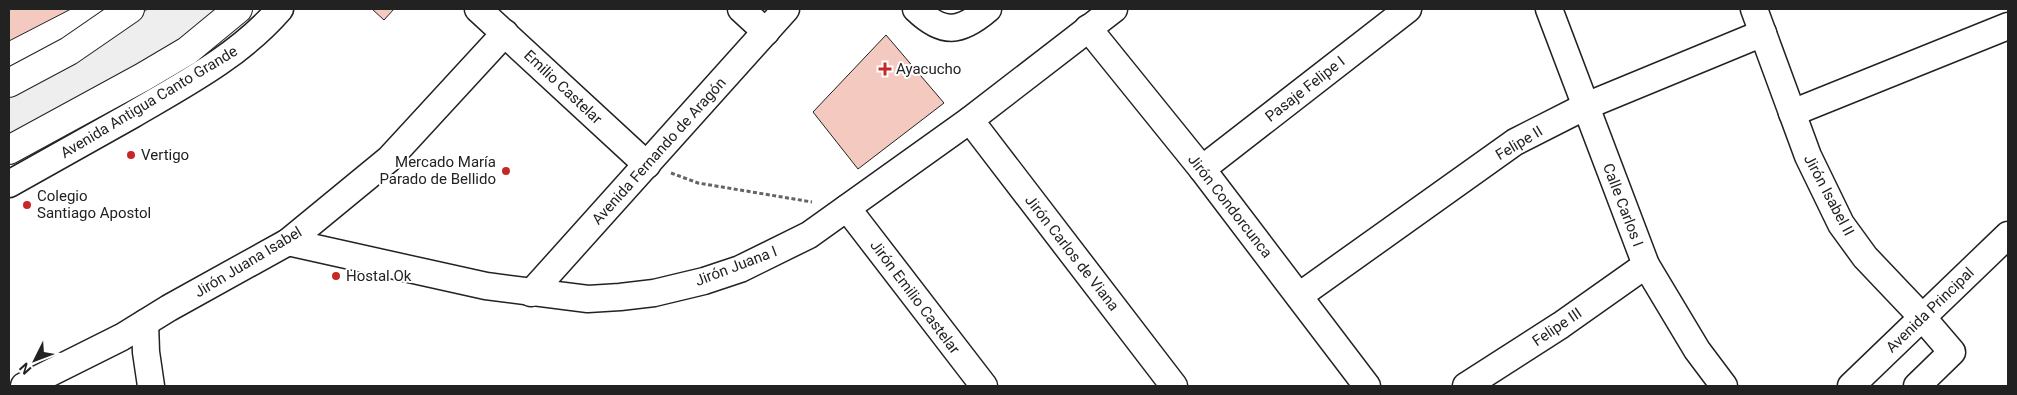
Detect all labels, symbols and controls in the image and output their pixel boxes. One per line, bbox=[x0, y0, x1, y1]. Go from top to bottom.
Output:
street label: Avenida Antigua Canto Grande bbox=[57, 42, 241, 162]
street label: Emilio Castelar bbox=[520, 46, 606, 128]
street label: Pasaje Felipe I bbox=[1262, 52, 1348, 126]
place label: Ayacucho bbox=[896, 60, 961, 78]
marker: Ayacucho bbox=[878, 62, 892, 76]
street label: Avenida Fernando de Aragón bbox=[588, 74, 730, 228]
street label: Felipe II bbox=[1492, 122, 1546, 164]
place label: Vertigo bbox=[141, 146, 189, 164]
marker: Vertigo bbox=[125, 149, 137, 161]
street label: Jirón Condorcunca bbox=[1184, 151, 1276, 261]
street label: Jirón Isabel II bbox=[1800, 151, 1858, 239]
place label: Mercado María Parado de Bellido bbox=[379, 153, 496, 188]
street label: Calle Carlos I bbox=[1599, 161, 1647, 249]
marker: Mercado María Parado de Bellido bbox=[500, 165, 512, 177]
place label: Colegio Santiago Apostol bbox=[37, 187, 151, 222]
street label: Jirón Carlos de Viana bbox=[1021, 191, 1123, 315]
marker: Colegio Santiago Apostol bbox=[21, 199, 33, 211]
street label: Jirón Juana Isabel bbox=[191, 223, 305, 301]
street label: Jirón Emilio Castelar bbox=[866, 237, 964, 357]
street label: Jirón Juana I bbox=[692, 242, 780, 290]
street label: Avenida Principal bbox=[1882, 264, 1978, 356]
place label: Hostal Ok bbox=[346, 267, 412, 285]
marker: Hostal Ok bbox=[330, 270, 342, 282]
street label: Felipe III bbox=[1529, 304, 1585, 350]
north arrow bbox=[10, 335, 60, 385]
text: N bbox=[16, 360, 35, 378]

